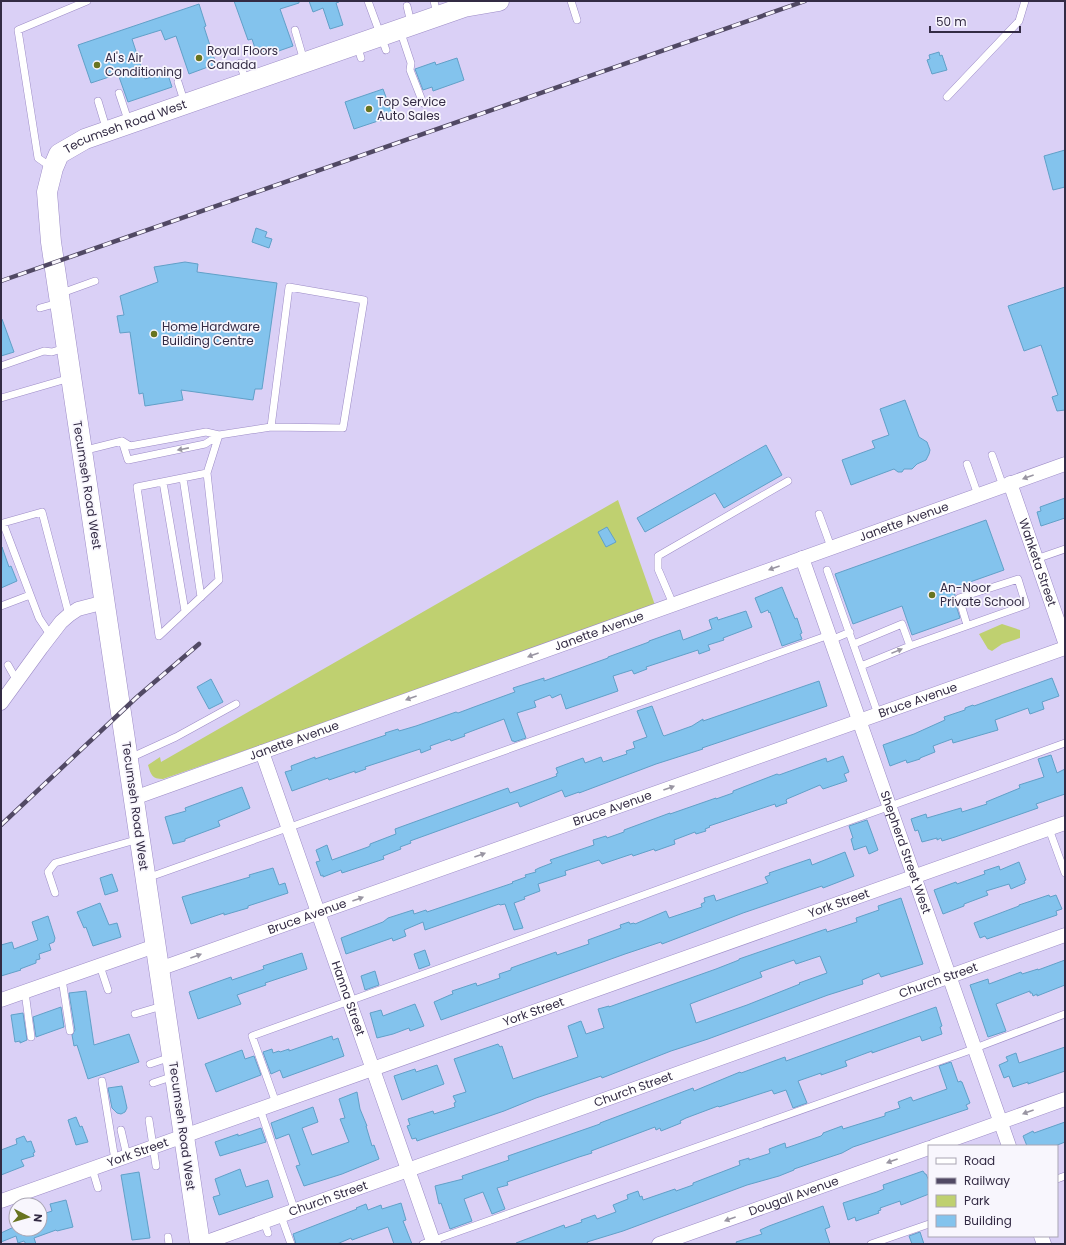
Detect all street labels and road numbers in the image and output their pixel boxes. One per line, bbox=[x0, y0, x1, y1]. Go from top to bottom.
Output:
street label: Tecumseh Road West bbox=[60, 95, 189, 158]
street label: Tecumseh Road West bbox=[69, 419, 106, 550]
street label: Janette Avenue bbox=[857, 497, 951, 545]
street label: Wahketa Street bbox=[1015, 516, 1061, 609]
street label: Janette Avenue bbox=[552, 607, 646, 655]
street label: Bruce Avenue bbox=[876, 678, 959, 721]
street label: Janette Avenue bbox=[247, 716, 341, 764]
street label: Tecumseh Road West bbox=[118, 740, 153, 872]
street label: Bruce Avenue bbox=[570, 786, 654, 830]
street label: Shepherd Street West bbox=[877, 788, 936, 916]
street label: York Street bbox=[806, 884, 871, 922]
street label: Bruce Avenue bbox=[265, 894, 349, 938]
street label: Hanna Street bbox=[328, 958, 370, 1038]
street label: Church Street bbox=[896, 958, 980, 1002]
street label: York Street bbox=[500, 993, 566, 1030]
street label: Tecumseh Road West bbox=[165, 1060, 200, 1192]
street label: Church Street bbox=[591, 1067, 675, 1111]
street label: York Street bbox=[105, 1133, 170, 1171]
street label: Dougall Avenue bbox=[746, 1172, 841, 1219]
street label: Church Street bbox=[286, 1176, 370, 1220]

